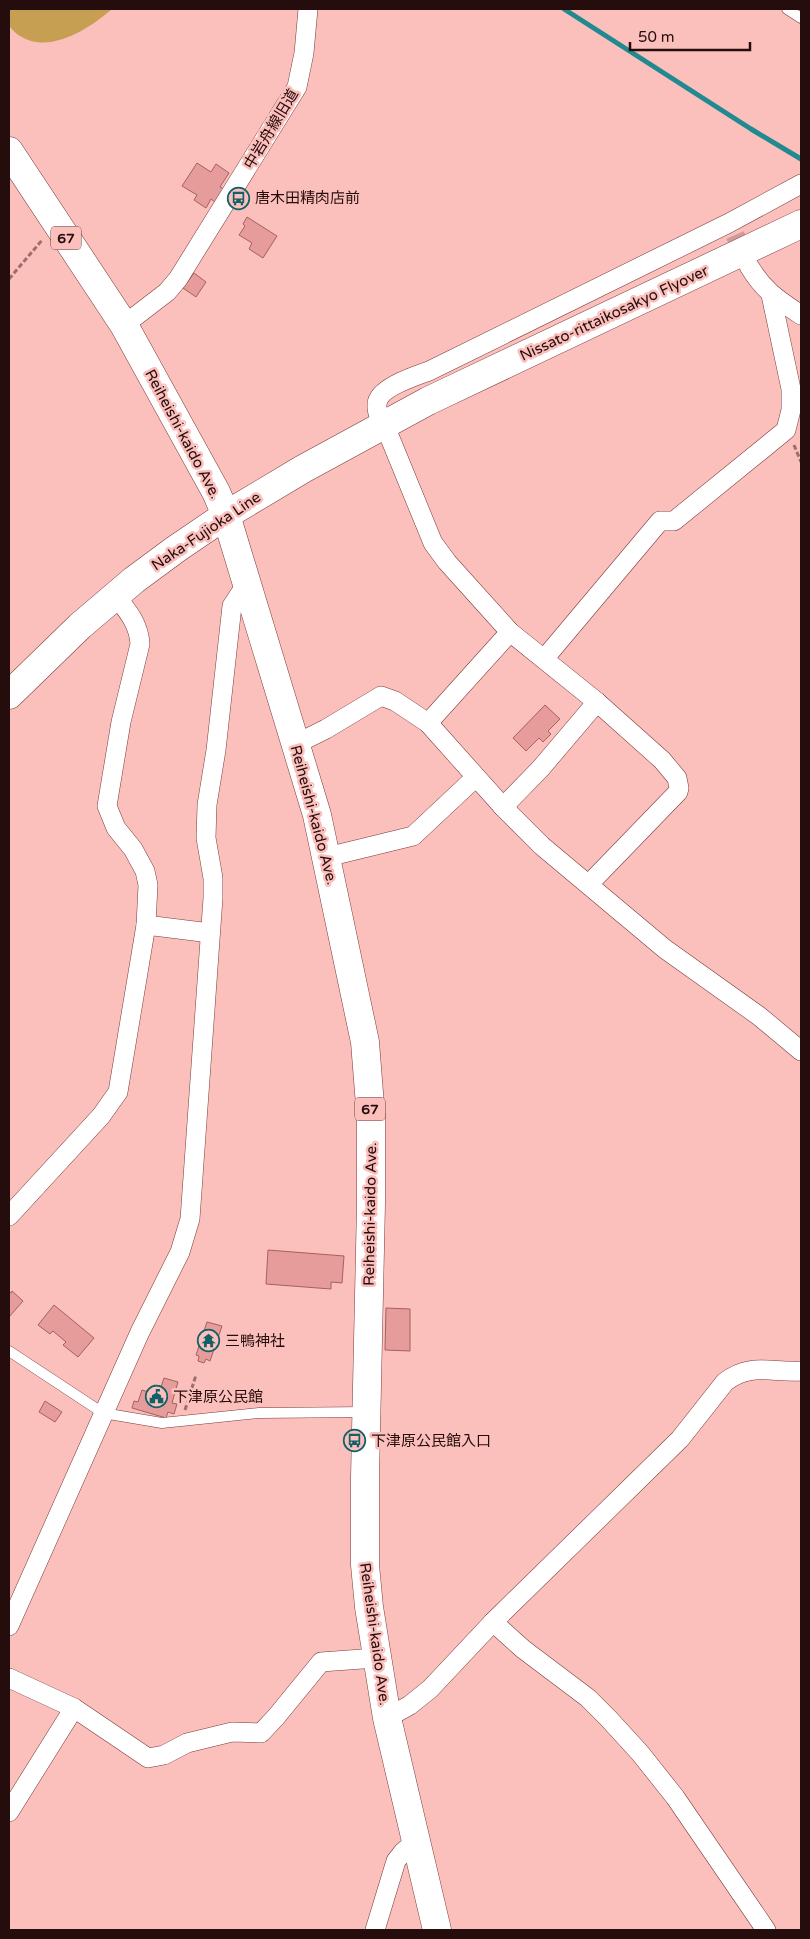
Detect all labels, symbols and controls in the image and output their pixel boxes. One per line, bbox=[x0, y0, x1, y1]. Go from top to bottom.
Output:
scale bar bbox=[630, 20, 750, 52]
text: 50 m bbox=[638, 28, 675, 46]
street label: 中岩舟線旧道 bbox=[240, 86, 302, 172]
bus stop icon: 唐木田精肉店前 bbox=[227, 186, 251, 210]
place label: 唐木田精肉店前 bbox=[255, 189, 360, 207]
road number: 67 bbox=[51, 227, 81, 250]
street label: Nissato-rittaikosakyo Flyover bbox=[517, 261, 711, 365]
street label: Reiheishi-kaido Ave. bbox=[141, 366, 225, 502]
street label: Naka-Fujioka Line bbox=[148, 488, 264, 574]
street label: Reiheishi-kaido Ave. bbox=[287, 743, 341, 887]
road number: 67 bbox=[355, 1098, 385, 1120]
street label: Reiheishi-kaido Ave. bbox=[360, 1142, 380, 1286]
temple icon: 三鴨神社 bbox=[197, 1329, 221, 1353]
place label: 三鴨神社 bbox=[225, 1332, 285, 1350]
public building icon: 下津原公民館 bbox=[145, 1385, 169, 1409]
place label: 下津原公民館 bbox=[173, 1388, 263, 1406]
bus stop icon: 下津原公民館入口 bbox=[343, 1429, 367, 1453]
place label: 下津原公民館入口 bbox=[371, 1432, 491, 1450]
street label: Reiheishi-kaido Ave. bbox=[356, 1561, 394, 1707]

